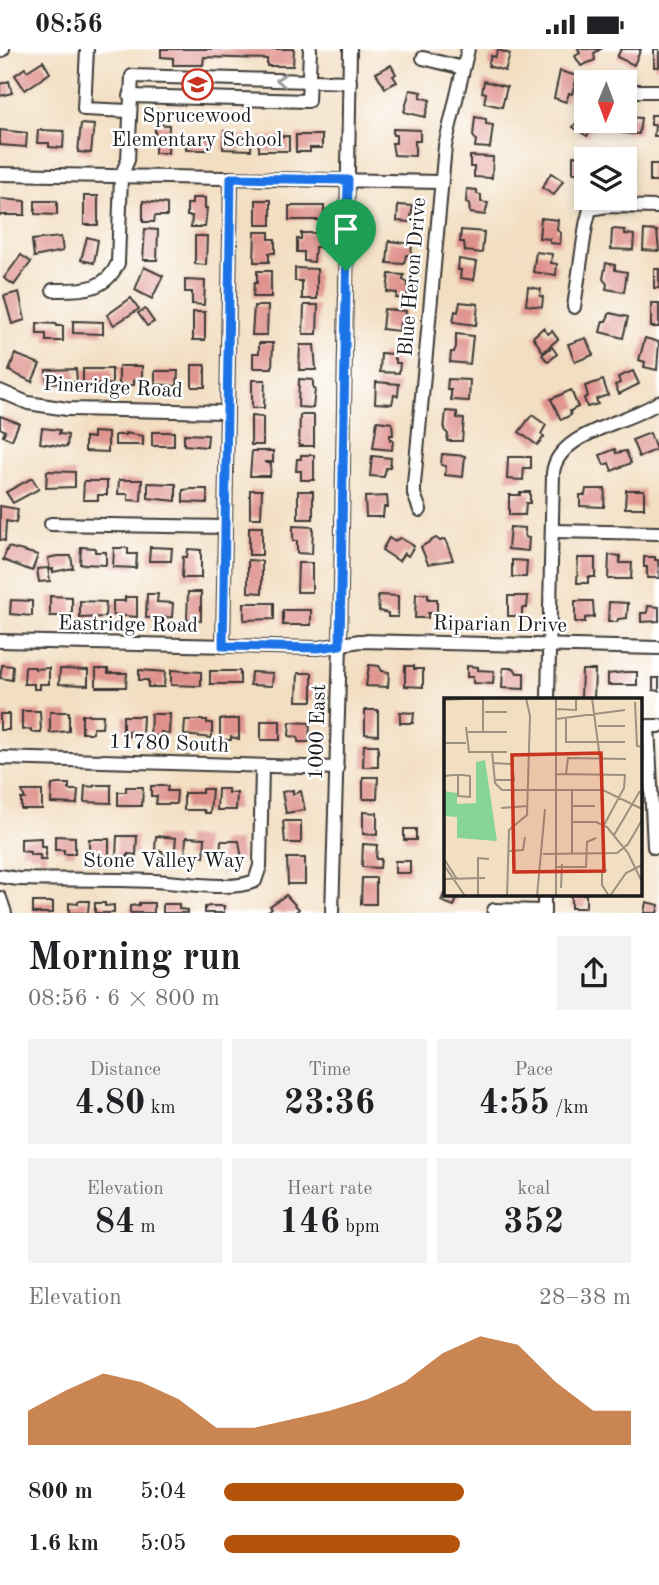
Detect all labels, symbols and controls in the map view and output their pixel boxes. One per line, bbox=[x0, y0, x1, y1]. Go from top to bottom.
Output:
text: 08:56 bbox=[35, 12, 103, 38]
school or university icon: Sprucewood Elementary School bbox=[180, 67, 214, 101]
north arrow bbox=[574, 70, 637, 133]
map controls bbox=[574, 70, 637, 210]
one-way arrow bbox=[276, 73, 287, 88]
place label: Sprucewood Elementary School bbox=[112, 106, 283, 151]
button: layers bbox=[574, 147, 637, 210]
street label: Blue Heron Drive bbox=[396, 196, 430, 358]
pin bbox=[316, 199, 376, 271]
icon: arrive bbox=[327, 210, 365, 248]
street label: Pineridge Road bbox=[43, 374, 183, 402]
street label: Eastridge Road bbox=[58, 613, 198, 637]
street label: Riparian Drive bbox=[433, 613, 567, 637]
street label: 1000 East bbox=[306, 684, 330, 780]
inset map bbox=[444, 698, 642, 895]
street label: 11780 South bbox=[109, 731, 229, 757]
street label: Stone Valley Way bbox=[83, 851, 245, 872]
button: share bbox=[557, 936, 631, 1010]
text: Morning run bbox=[28, 940, 241, 978]
text: 08:56 · 6 × 800 m bbox=[28, 987, 220, 1010]
text: Distance bbox=[89, 1061, 161, 1080]
text: Time bbox=[308, 1061, 351, 1080]
text: Pace bbox=[515, 1061, 553, 1080]
text: 4.80 bbox=[75, 1086, 145, 1121]
text: 23:36 bbox=[284, 1086, 375, 1121]
text: 4:55 bbox=[479, 1086, 550, 1121]
text: km bbox=[145, 1099, 176, 1118]
text: /km bbox=[550, 1099, 589, 1118]
text: Elevation bbox=[87, 1180, 164, 1199]
text: Heart rate bbox=[287, 1180, 372, 1199]
text: kcal bbox=[517, 1180, 550, 1199]
text: 84 bbox=[95, 1205, 135, 1240]
text: 146 bbox=[279, 1205, 340, 1240]
text: 352 bbox=[503, 1205, 564, 1240]
text: m bbox=[135, 1218, 156, 1237]
text: bpm bbox=[340, 1218, 380, 1237]
text: Elevation bbox=[28, 1286, 122, 1309]
text: 28–38 m bbox=[539, 1286, 631, 1309]
text: 800 m bbox=[28, 1480, 93, 1503]
text: 5:04 bbox=[140, 1480, 186, 1503]
text: 1.6 km bbox=[28, 1532, 99, 1555]
text: 5:05 bbox=[140, 1532, 186, 1555]

